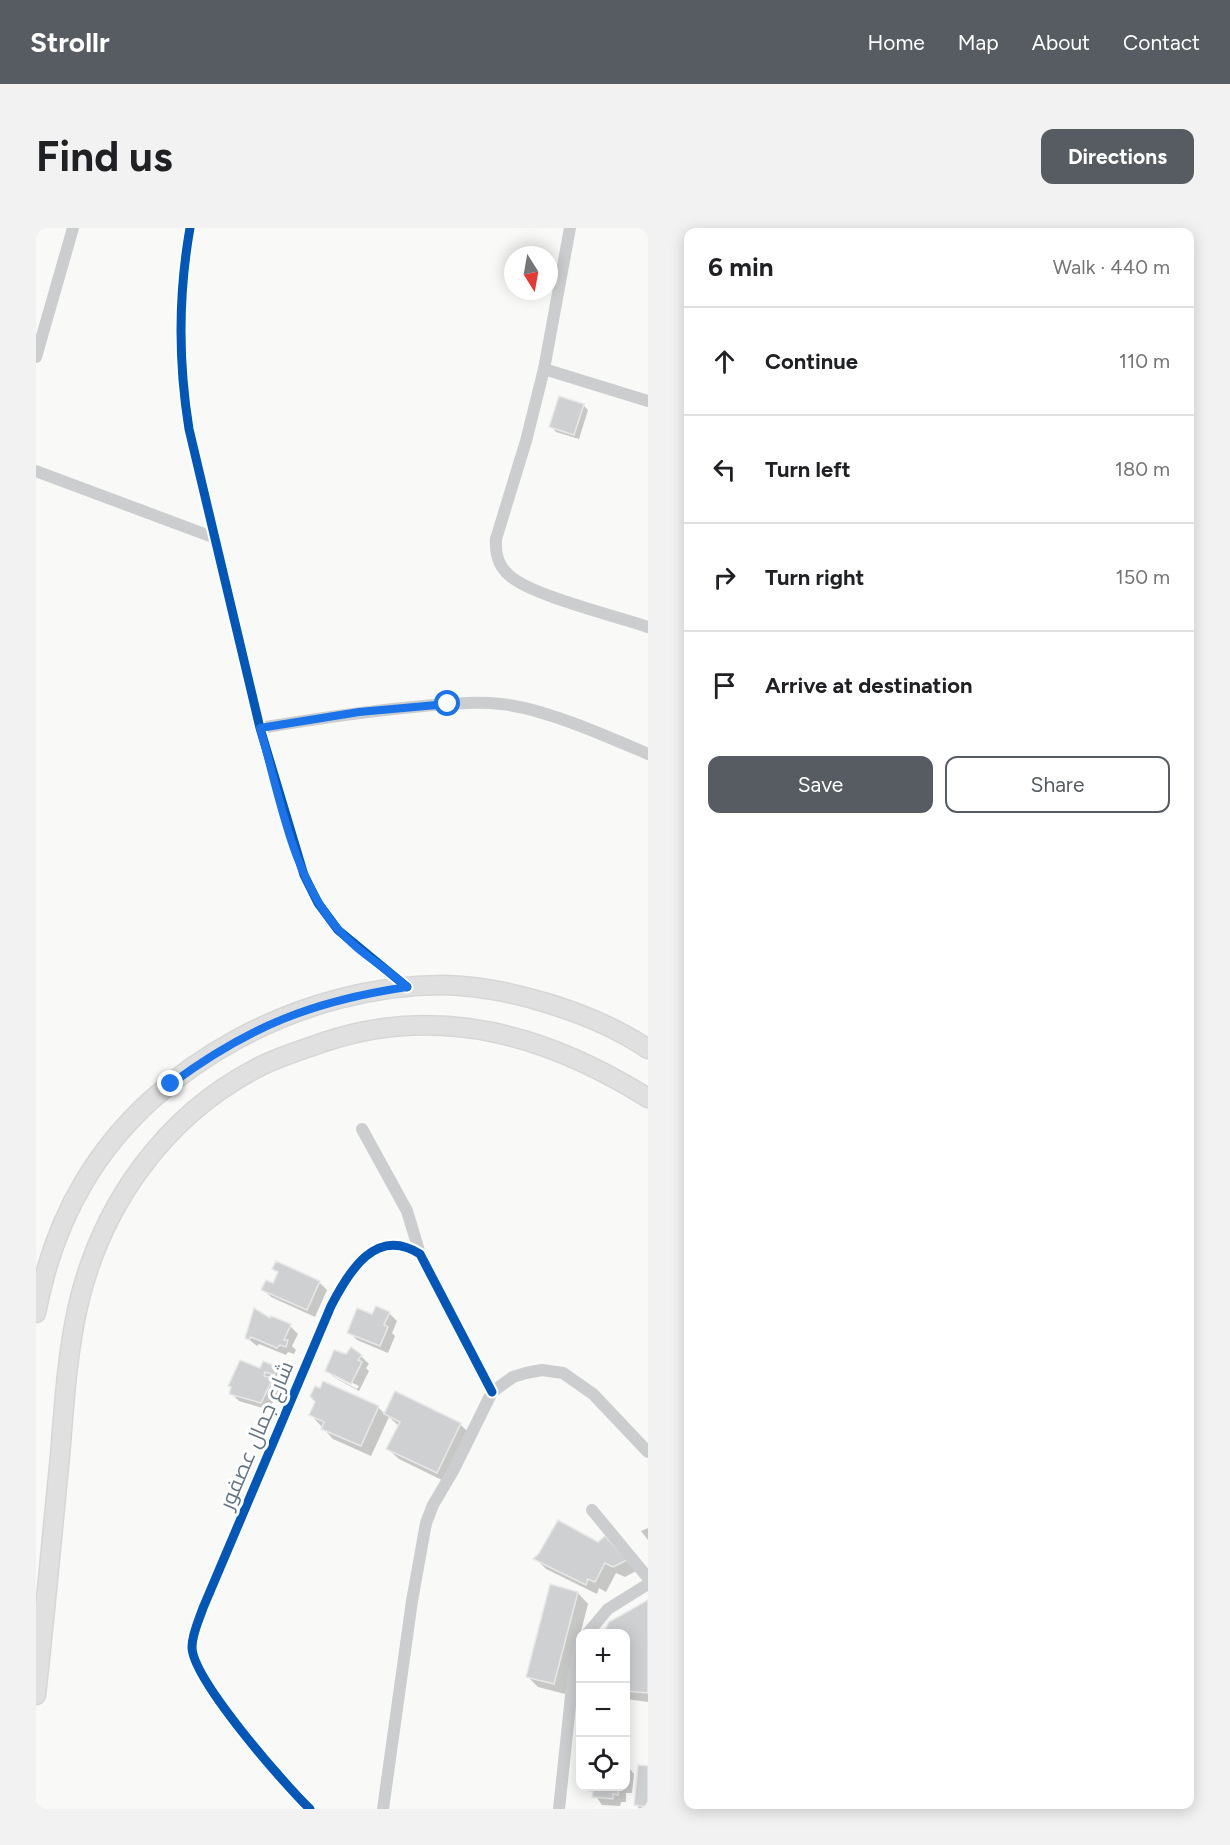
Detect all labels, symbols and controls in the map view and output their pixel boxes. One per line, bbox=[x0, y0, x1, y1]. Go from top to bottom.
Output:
text: Strollr bbox=[30, 25, 110, 59]
text: Home bbox=[868, 30, 925, 55]
text: Map bbox=[958, 30, 999, 55]
text: About bbox=[1032, 30, 1090, 55]
text: Contact bbox=[1123, 30, 1200, 55]
button: Directions bbox=[1041, 129, 1194, 184]
text: Find us bbox=[36, 131, 173, 182]
north arrow bbox=[504, 246, 558, 300]
text: 6 min bbox=[708, 251, 774, 283]
text: Walk · 440 m bbox=[1053, 255, 1170, 279]
icon: ahead bbox=[708, 345, 741, 378]
text: Continue bbox=[765, 348, 858, 375]
text: 110 m bbox=[1119, 349, 1170, 373]
icon: left bbox=[708, 453, 741, 486]
text: Turn left bbox=[765, 456, 851, 483]
text: 180 m bbox=[1115, 457, 1170, 481]
icon: right bbox=[708, 561, 741, 594]
text: Turn right bbox=[765, 564, 864, 591]
text: 150 m bbox=[1115, 565, 1170, 589]
icon: arrive bbox=[708, 669, 741, 702]
text: Arrive at destination bbox=[765, 672, 973, 699]
route start bbox=[434, 690, 460, 716]
button: Save bbox=[708, 756, 933, 813]
button: Share bbox=[945, 756, 1170, 813]
route end bbox=[157, 1070, 183, 1096]
street label: شارع جمال عصفور bbox=[213, 1357, 300, 1515]
map controls bbox=[576, 1629, 630, 1791]
button: + bbox=[576, 1629, 630, 1683]
button: − bbox=[576, 1683, 630, 1737]
button: locate bbox=[576, 1737, 630, 1791]

